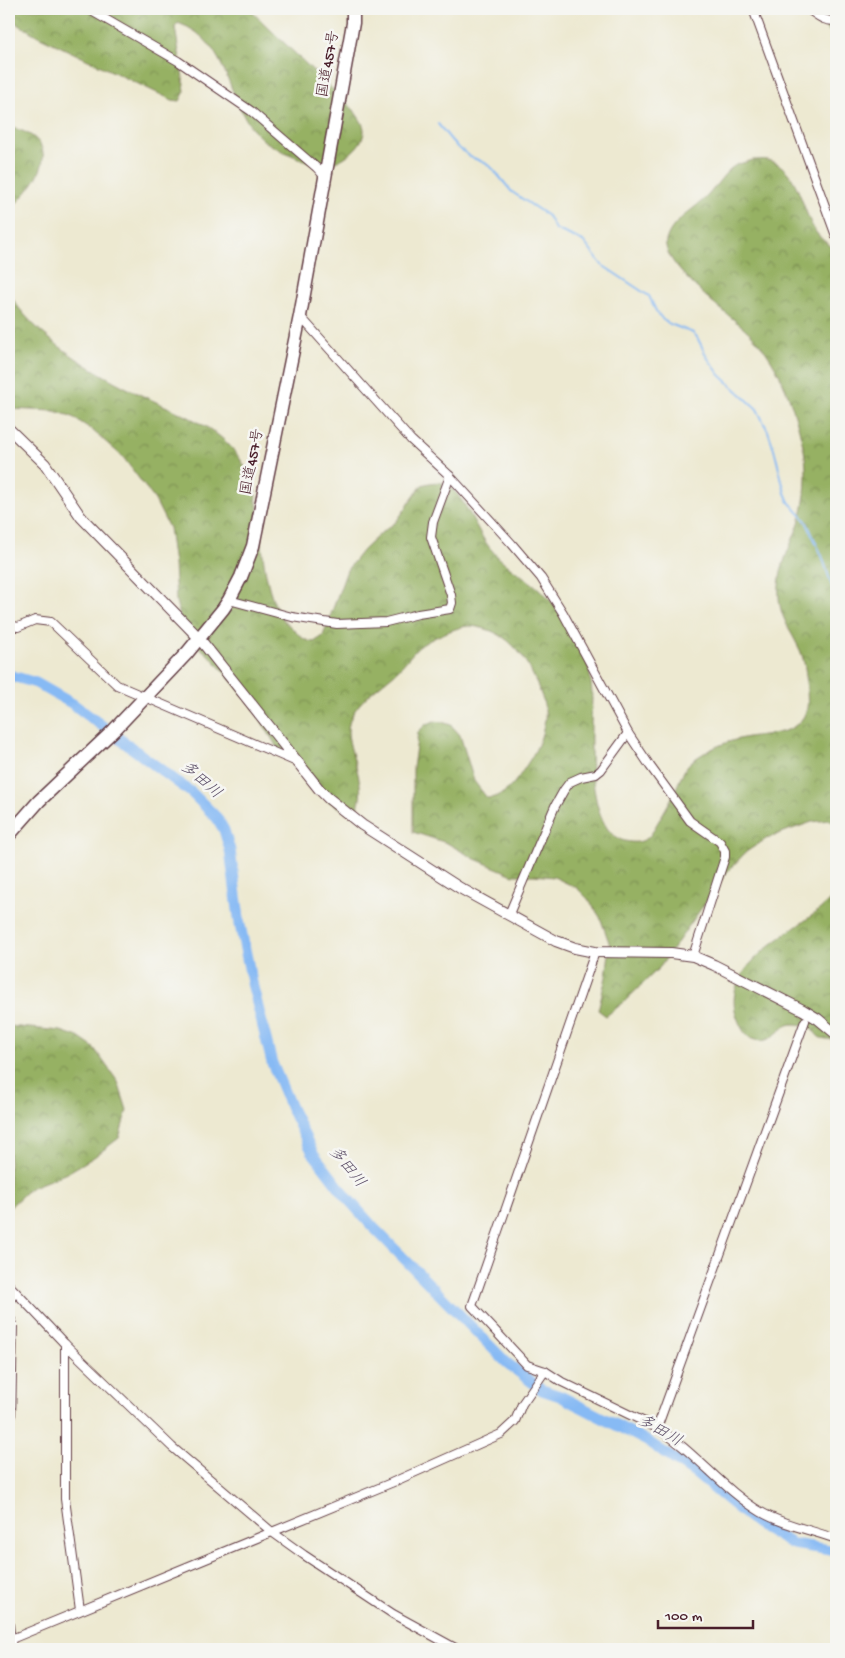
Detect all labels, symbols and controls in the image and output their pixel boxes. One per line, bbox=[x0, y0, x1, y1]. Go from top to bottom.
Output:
street label: 国道457号 bbox=[314, 29, 344, 99]
street label: 国道457号 bbox=[238, 427, 268, 497]
water label: 多田川 bbox=[176, 757, 225, 804]
water label: 多田川 bbox=[324, 1143, 369, 1193]
water label: 多田川 bbox=[633, 1411, 685, 1452]
scale bar bbox=[658, 1598, 752, 1630]
text: 100 m bbox=[664, 1608, 703, 1626]

